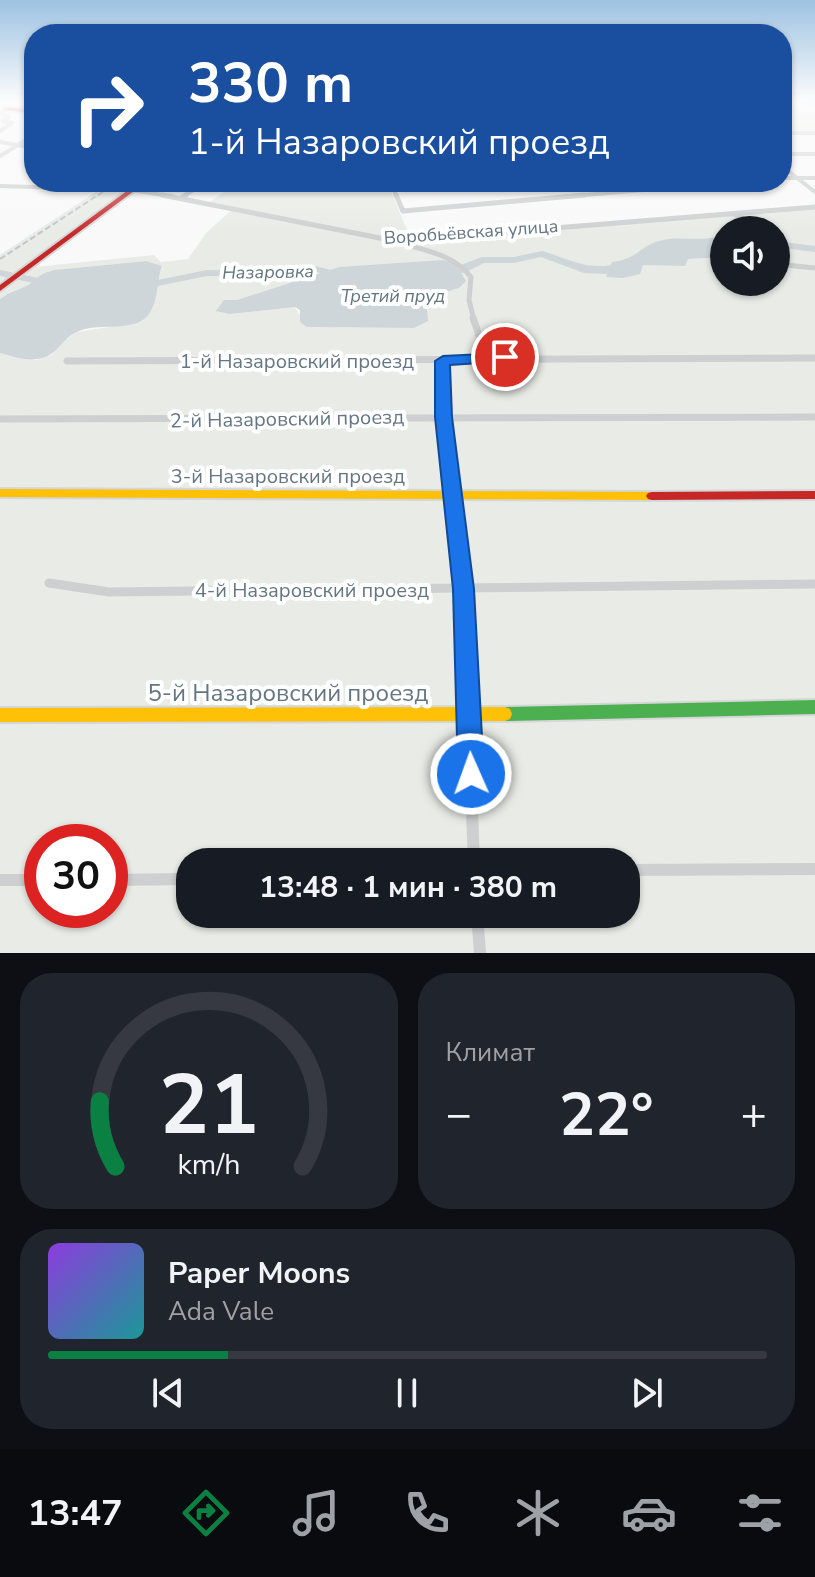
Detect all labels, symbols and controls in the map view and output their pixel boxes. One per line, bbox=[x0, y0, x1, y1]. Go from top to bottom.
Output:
text: 330 m bbox=[188, 45, 353, 122]
icon: right bbox=[56, 56, 160, 160]
text: 1-й Назаровский проезд bbox=[188, 118, 610, 167]
street label: Воробьёвская улица bbox=[383, 214, 559, 250]
map controls bbox=[710, 216, 790, 296]
button: sound bbox=[710, 216, 790, 296]
water label: Назаровка bbox=[222, 259, 314, 285]
water label: Третий пруд bbox=[341, 284, 445, 308]
pin bbox=[471, 323, 539, 391]
icon: arrive bbox=[483, 335, 527, 379]
street label: 1-й Назаровский проезд bbox=[180, 348, 414, 375]
street label: 2-й Назаровский проезд bbox=[170, 403, 405, 435]
street label: 3-й Назаровский проезд bbox=[171, 463, 405, 490]
street label: 4-й Назаровский проезд bbox=[195, 577, 429, 604]
street label: 5-й Назаровский проезд bbox=[147, 677, 429, 709]
position arrow bbox=[429, 732, 513, 816]
speed limit sign: 30 bbox=[24, 824, 128, 928]
text: 13:48 · 1 мин · 380 m bbox=[259, 867, 557, 908]
text: Климат bbox=[446, 1035, 535, 1070]
text: 21 bbox=[159, 1049, 259, 1162]
text: 22° bbox=[559, 1074, 654, 1156]
text: − bbox=[446, 1085, 472, 1145]
text: + bbox=[741, 1085, 767, 1145]
text: km/h bbox=[177, 1145, 240, 1184]
text: Paper Moons bbox=[168, 1253, 350, 1294]
text: Ada Vale bbox=[168, 1294, 274, 1329]
icon: previous bbox=[146, 1371, 190, 1415]
icon: pause bbox=[385, 1371, 429, 1415]
icon: next bbox=[625, 1371, 669, 1415]
icon: directions bbox=[178, 1485, 234, 1541]
icon: music bbox=[288, 1485, 344, 1541]
icon: phone bbox=[399, 1485, 455, 1541]
icon: climate bbox=[510, 1485, 566, 1541]
icon: car bbox=[621, 1485, 677, 1541]
icon: filters bbox=[732, 1485, 788, 1541]
text: 13:47 bbox=[27, 1489, 123, 1538]

